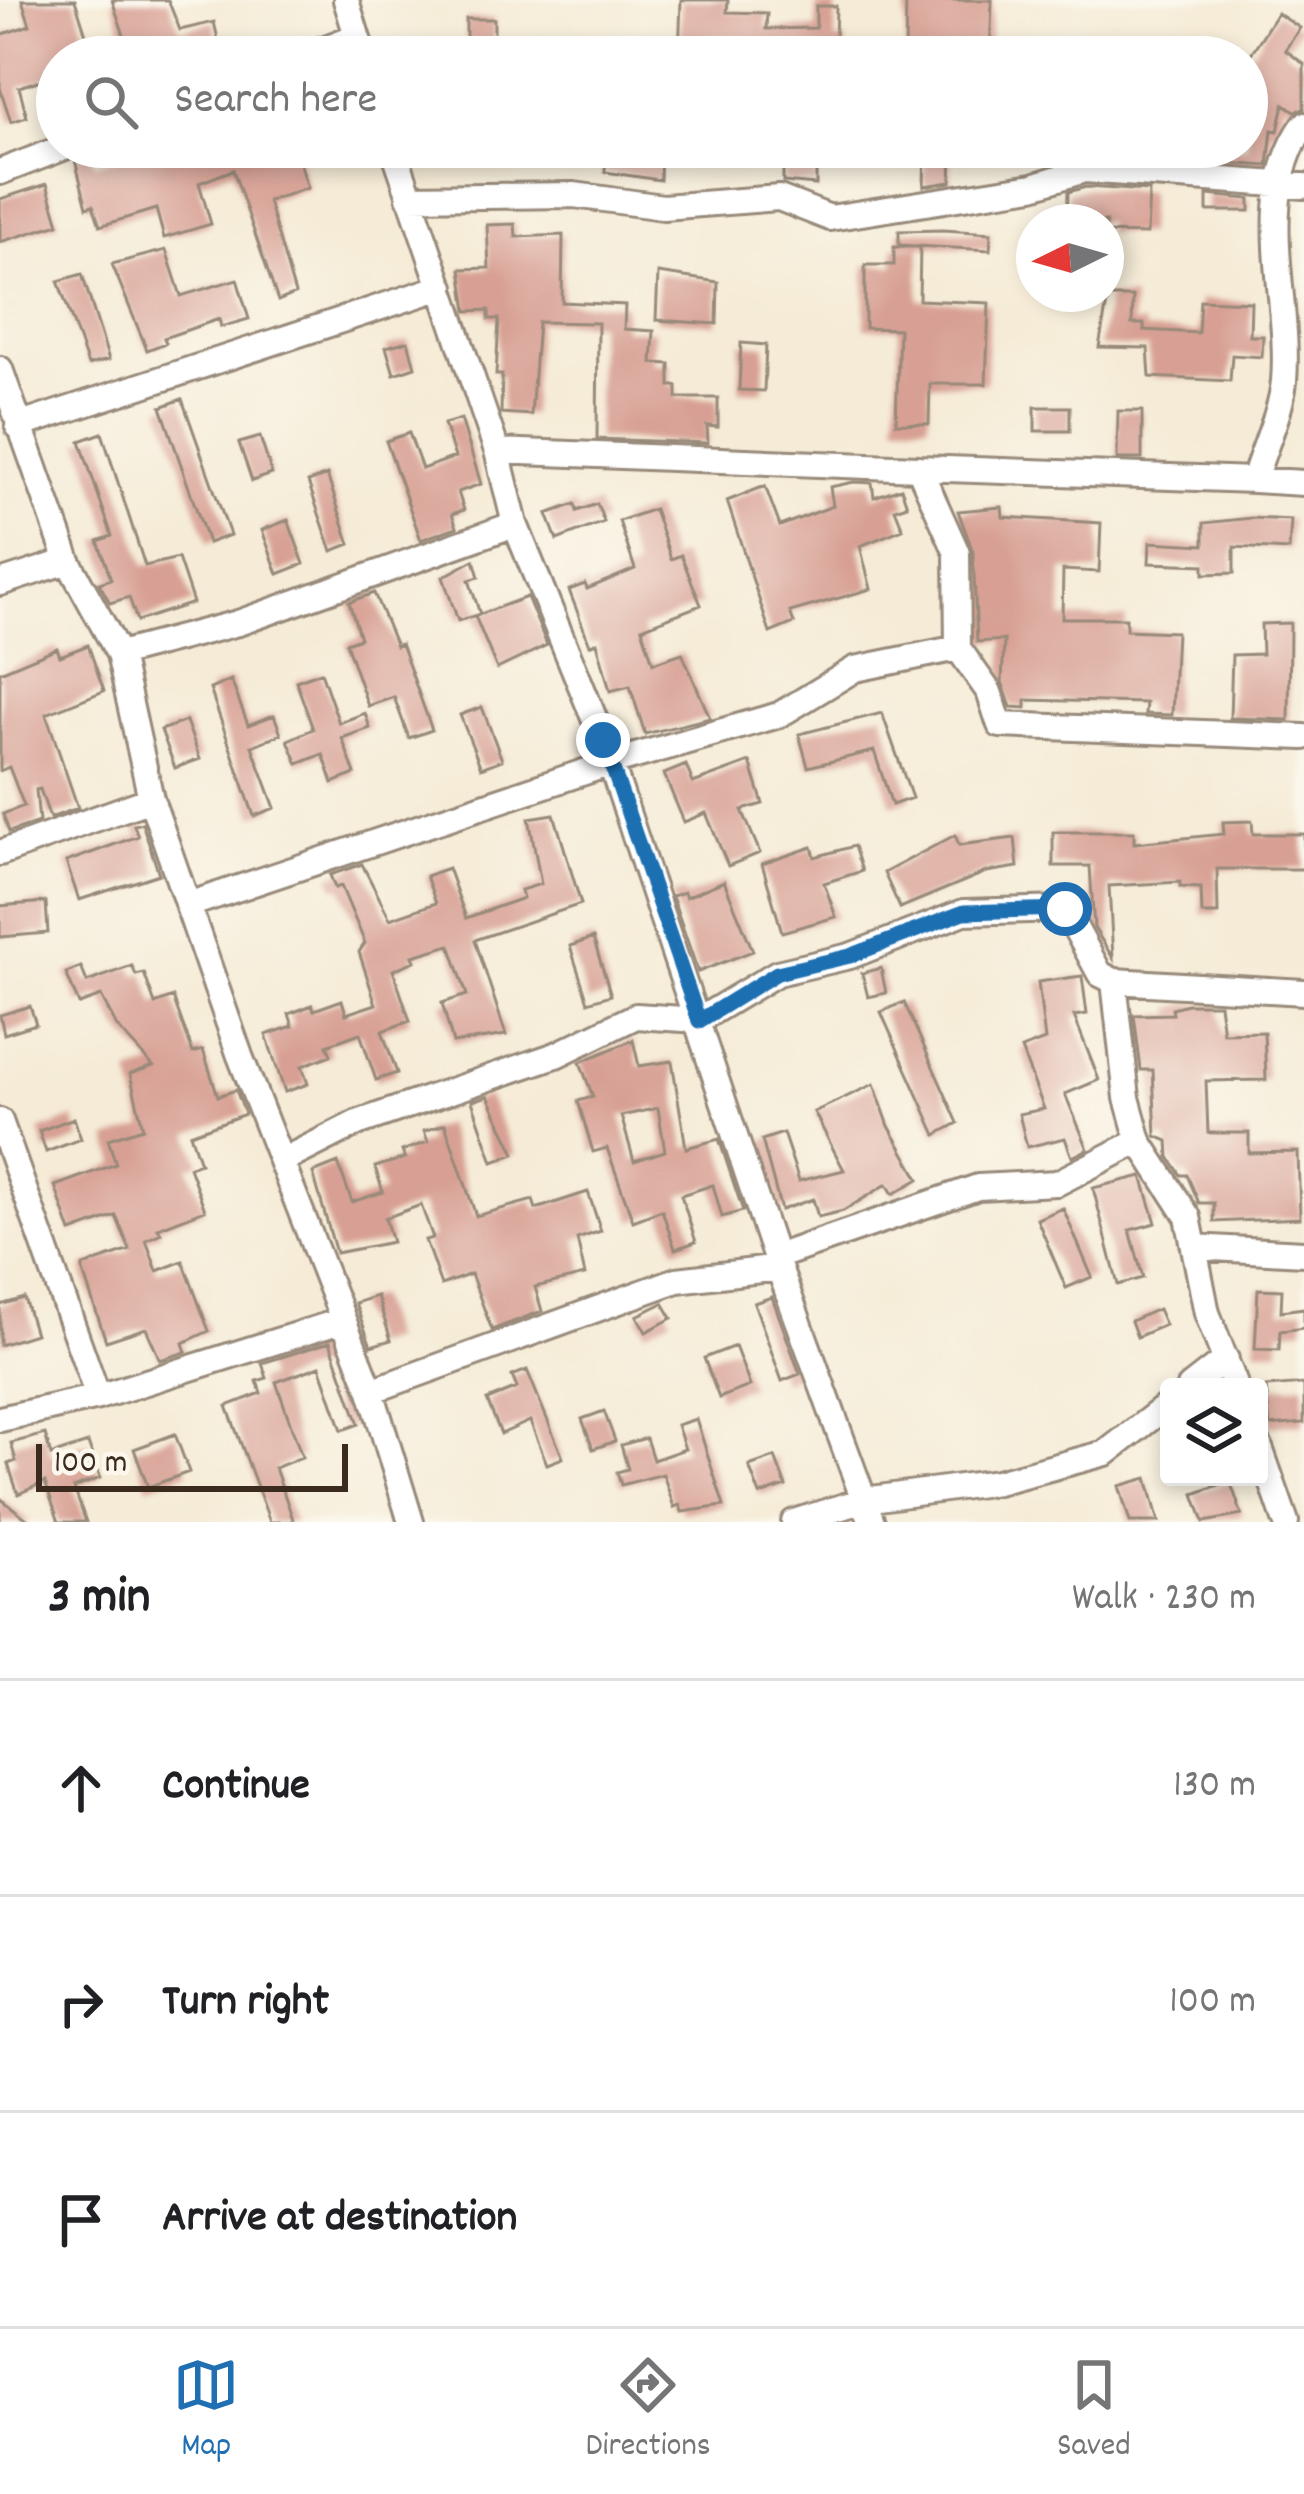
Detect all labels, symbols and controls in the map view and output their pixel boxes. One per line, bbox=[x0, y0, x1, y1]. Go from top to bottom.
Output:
search box bbox=[36, 36, 1268, 168]
icon: search bbox=[78, 69, 144, 135]
text: Search here bbox=[174, 70, 377, 134]
north arrow bbox=[1016, 204, 1124, 312]
route end bbox=[576, 713, 630, 767]
route start bbox=[1038, 882, 1092, 936]
map controls bbox=[1160, 1378, 1268, 1486]
button: layers bbox=[1160, 1378, 1268, 1486]
scale bar bbox=[36, 1438, 348, 1491]
text: 100 m bbox=[54, 1441, 127, 1488]
text: 3 min bbox=[48, 1564, 150, 1636]
text: Walk · 230 m bbox=[1072, 1573, 1256, 1628]
icon: ahead bbox=[48, 1755, 114, 1821]
text: Continue bbox=[162, 1756, 310, 1820]
text: 130 m bbox=[1173, 1760, 1256, 1815]
icon: right bbox=[48, 1971, 114, 2037]
text: Turn right bbox=[162, 1972, 329, 2036]
text: 100 m bbox=[1169, 1976, 1256, 2031]
icon: arrive bbox=[48, 2187, 114, 2253]
text: Arrive at destination bbox=[162, 2188, 517, 2252]
tab: Map bbox=[173, 2352, 239, 2471]
tab: Directions bbox=[586, 2352, 711, 2471]
tab: Saved bbox=[1057, 2352, 1131, 2471]

